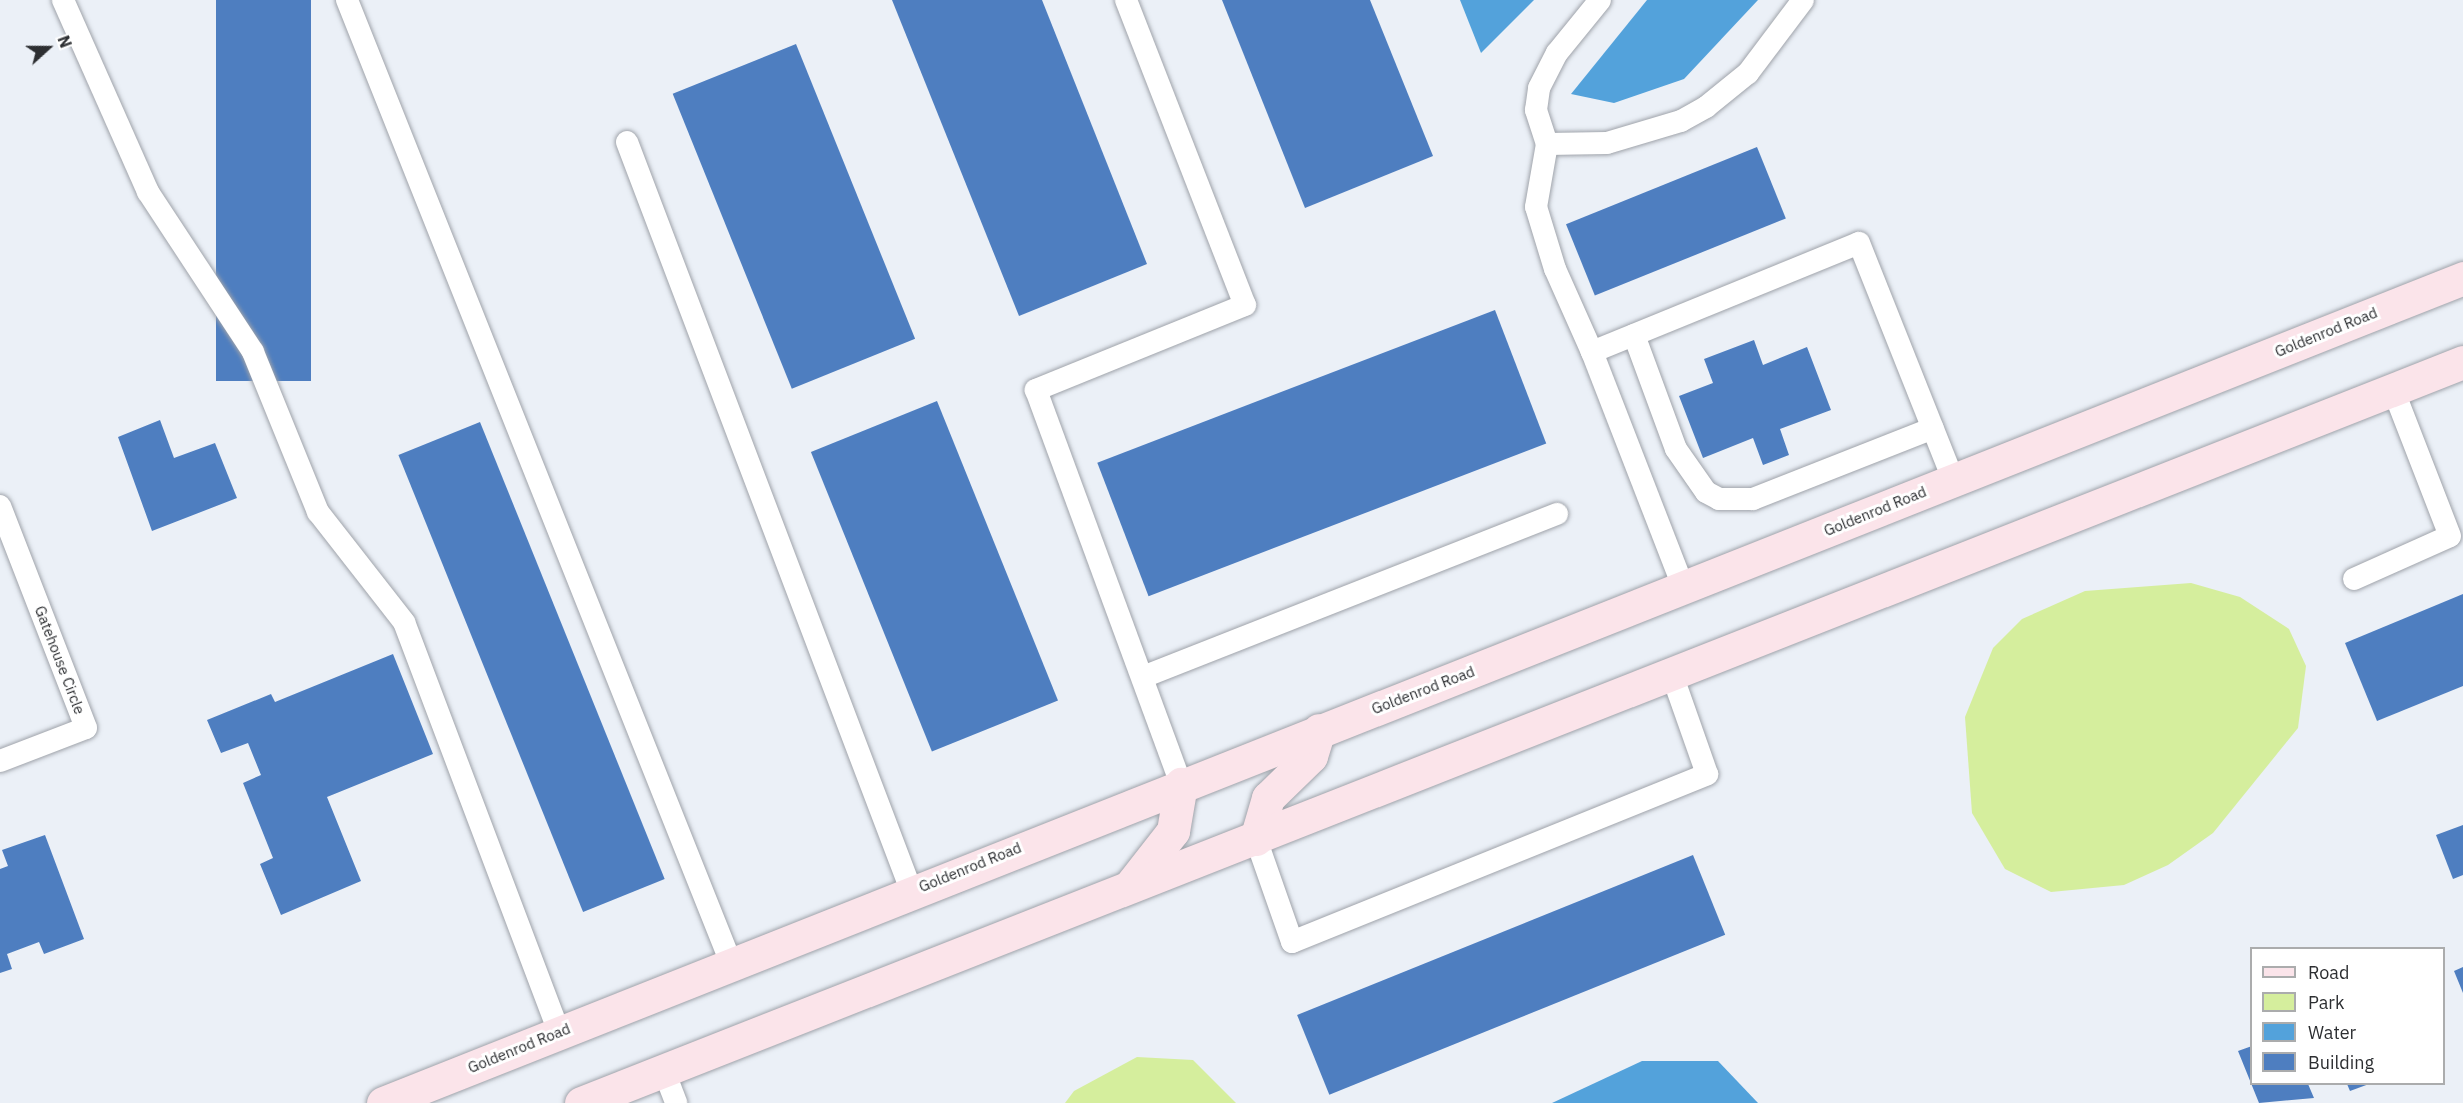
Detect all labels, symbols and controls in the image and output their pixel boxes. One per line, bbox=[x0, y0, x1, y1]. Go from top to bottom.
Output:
north arrow bbox=[18, 18, 78, 78]
text: N bbox=[53, 33, 76, 51]
street label: Goldenrod Road bbox=[2272, 303, 2380, 361]
street label: Goldenrod Road bbox=[1821, 482, 1929, 540]
street label: Gatehouse Circle bbox=[31, 603, 89, 717]
street label: Goldenrod Road bbox=[1369, 662, 1477, 718]
street label: Goldenrod Road bbox=[916, 838, 1024, 896]
legend bbox=[2250, 947, 2445, 1085]
text: Road bbox=[2308, 961, 2349, 984]
text: Park bbox=[2308, 991, 2344, 1014]
street label: Goldenrod Road bbox=[465, 1019, 573, 1077]
text: Water bbox=[2308, 1021, 2356, 1044]
text: Building bbox=[2308, 1051, 2374, 1074]

